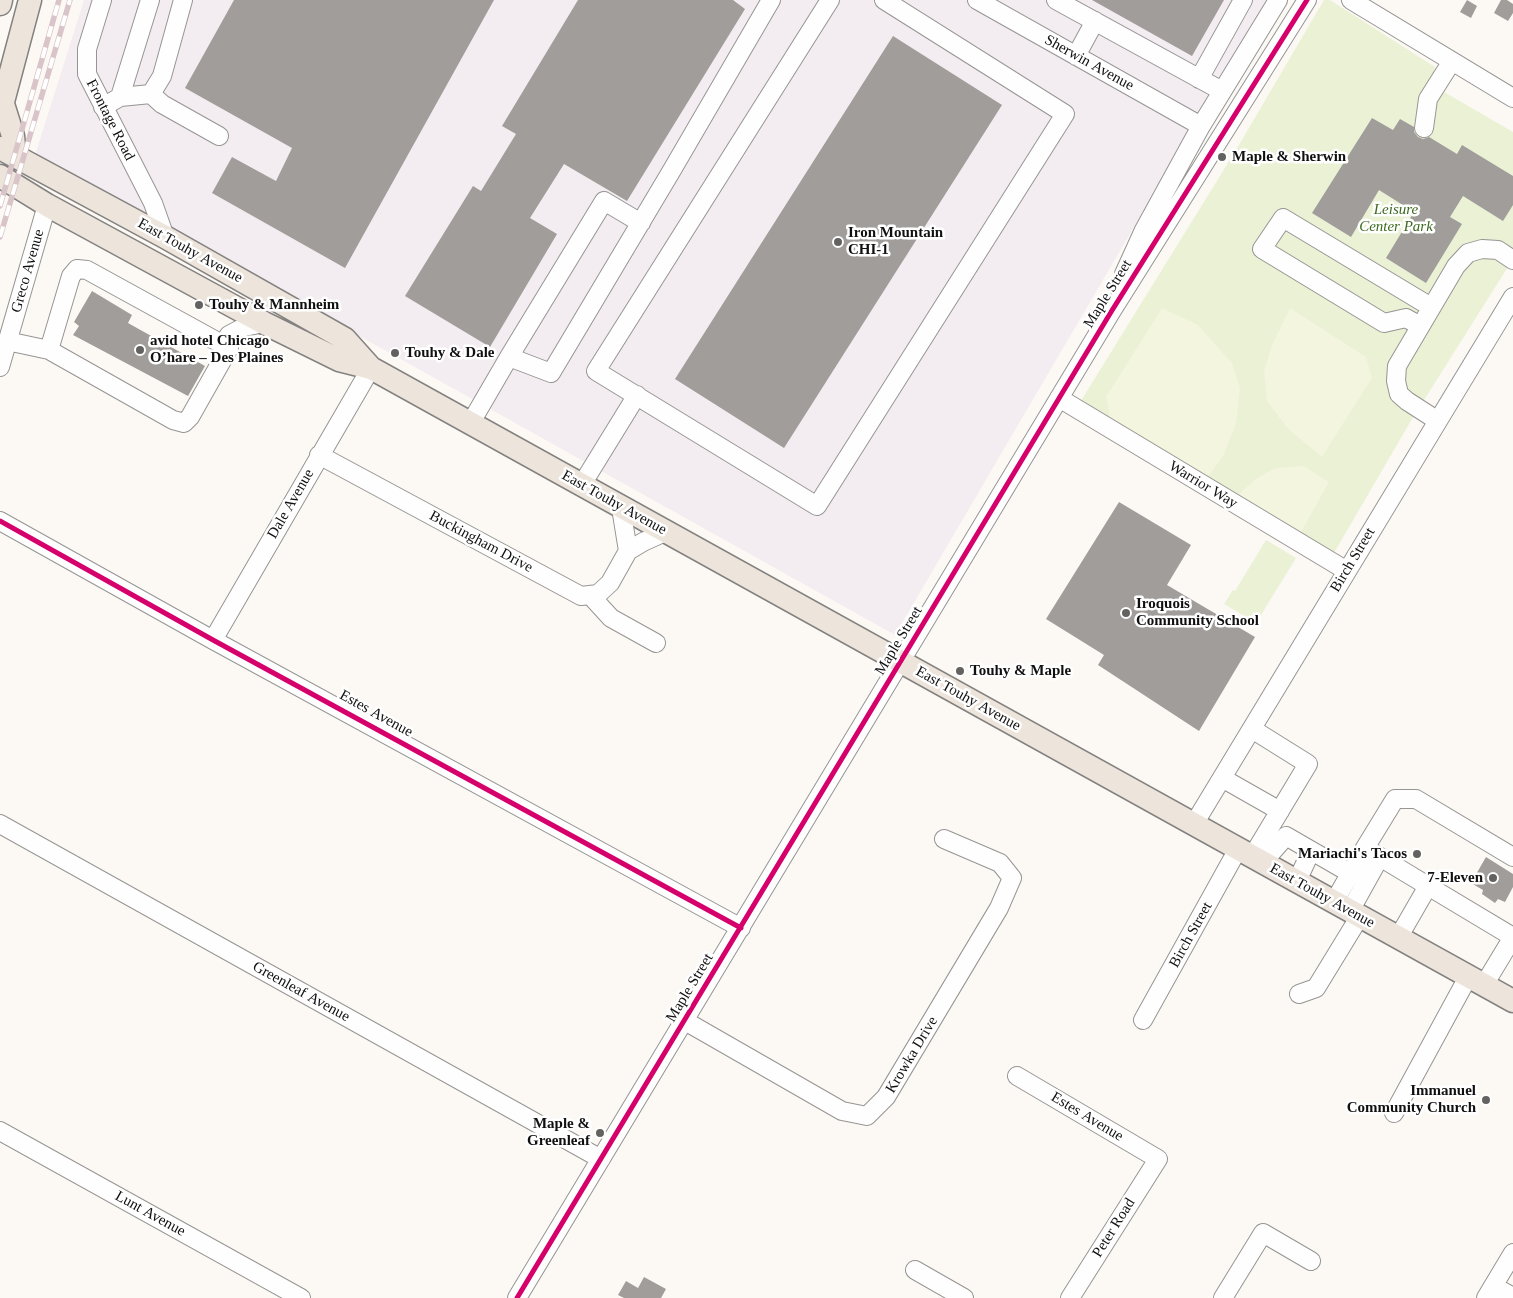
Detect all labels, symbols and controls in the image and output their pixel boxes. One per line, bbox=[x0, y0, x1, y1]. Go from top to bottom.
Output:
street label: Sherwin Avenue bbox=[1041, 31, 1137, 95]
street label: Frontage Road bbox=[82, 76, 138, 164]
place label: Maple & Sherwin bbox=[1232, 148, 1346, 166]
marker: Maple & Sherwin bbox=[1216, 151, 1228, 163]
park label: Leisure Center Park bbox=[1359, 201, 1433, 236]
street label: East Touhy Avenue bbox=[134, 215, 246, 287]
place label: Iron Mountain CHI-1 bbox=[848, 224, 943, 259]
street label: Greco Avenue bbox=[8, 227, 48, 315]
marker: Iron Mountain CHI-1 bbox=[832, 236, 844, 248]
street label: Maple Street bbox=[1080, 257, 1136, 331]
place label: Touhy & Mannheim bbox=[209, 296, 339, 314]
marker: Touhy & Mannheim bbox=[193, 299, 205, 311]
place label: avid hotel Chicago O’hare – Des Plaines bbox=[150, 332, 283, 367]
marker: avid hotel Chicago O’hare – Des Plaines bbox=[134, 344, 146, 356]
place label: Touhy & Dale bbox=[405, 344, 494, 362]
marker: Touhy & Dale bbox=[389, 347, 401, 359]
street label: Warrior Way bbox=[1165, 457, 1241, 513]
street label: Dale Avenue bbox=[264, 466, 318, 542]
street label: East Touhy Avenue bbox=[558, 467, 670, 539]
street label: Buckingham Drive bbox=[426, 507, 536, 577]
street label: Birch Street bbox=[1327, 524, 1379, 596]
place label: Iroquois Community School bbox=[1136, 595, 1259, 630]
street label: Maple Street bbox=[871, 603, 927, 679]
marker: Iroquois Community School bbox=[1120, 607, 1132, 619]
place label: Touhy & Maple bbox=[970, 662, 1071, 680]
street label: East Touhy Avenue bbox=[912, 663, 1024, 735]
marker: Touhy & Maple bbox=[954, 665, 966, 677]
street label: Estes Avenue bbox=[336, 687, 416, 741]
place label: Mariachi's Tacos bbox=[1298, 845, 1407, 863]
marker: Mariachi's Tacos bbox=[1411, 848, 1423, 860]
street label: East Touhy Avenue bbox=[1266, 860, 1378, 932]
place label: 7-Eleven bbox=[1427, 869, 1483, 887]
marker: 7-Eleven bbox=[1487, 872, 1499, 884]
street label: Birch Street bbox=[1166, 899, 1216, 971]
street label: Maple Street bbox=[662, 950, 718, 1026]
street label: Greenleaf Avenue bbox=[249, 958, 353, 1026]
street label: Krowka Drive bbox=[882, 1013, 942, 1097]
place label: Immanuel Community Church bbox=[1347, 1082, 1476, 1117]
street label: Estes Avenue bbox=[1048, 1088, 1126, 1146]
marker: Immanuel Community Church bbox=[1480, 1094, 1492, 1106]
place label: Maple & Greenleaf bbox=[527, 1115, 590, 1150]
marker: Maple & Greenleaf bbox=[594, 1127, 606, 1139]
street label: Lunt Avenue bbox=[112, 1187, 188, 1241]
street label: Peter Road bbox=[1089, 1195, 1139, 1261]

